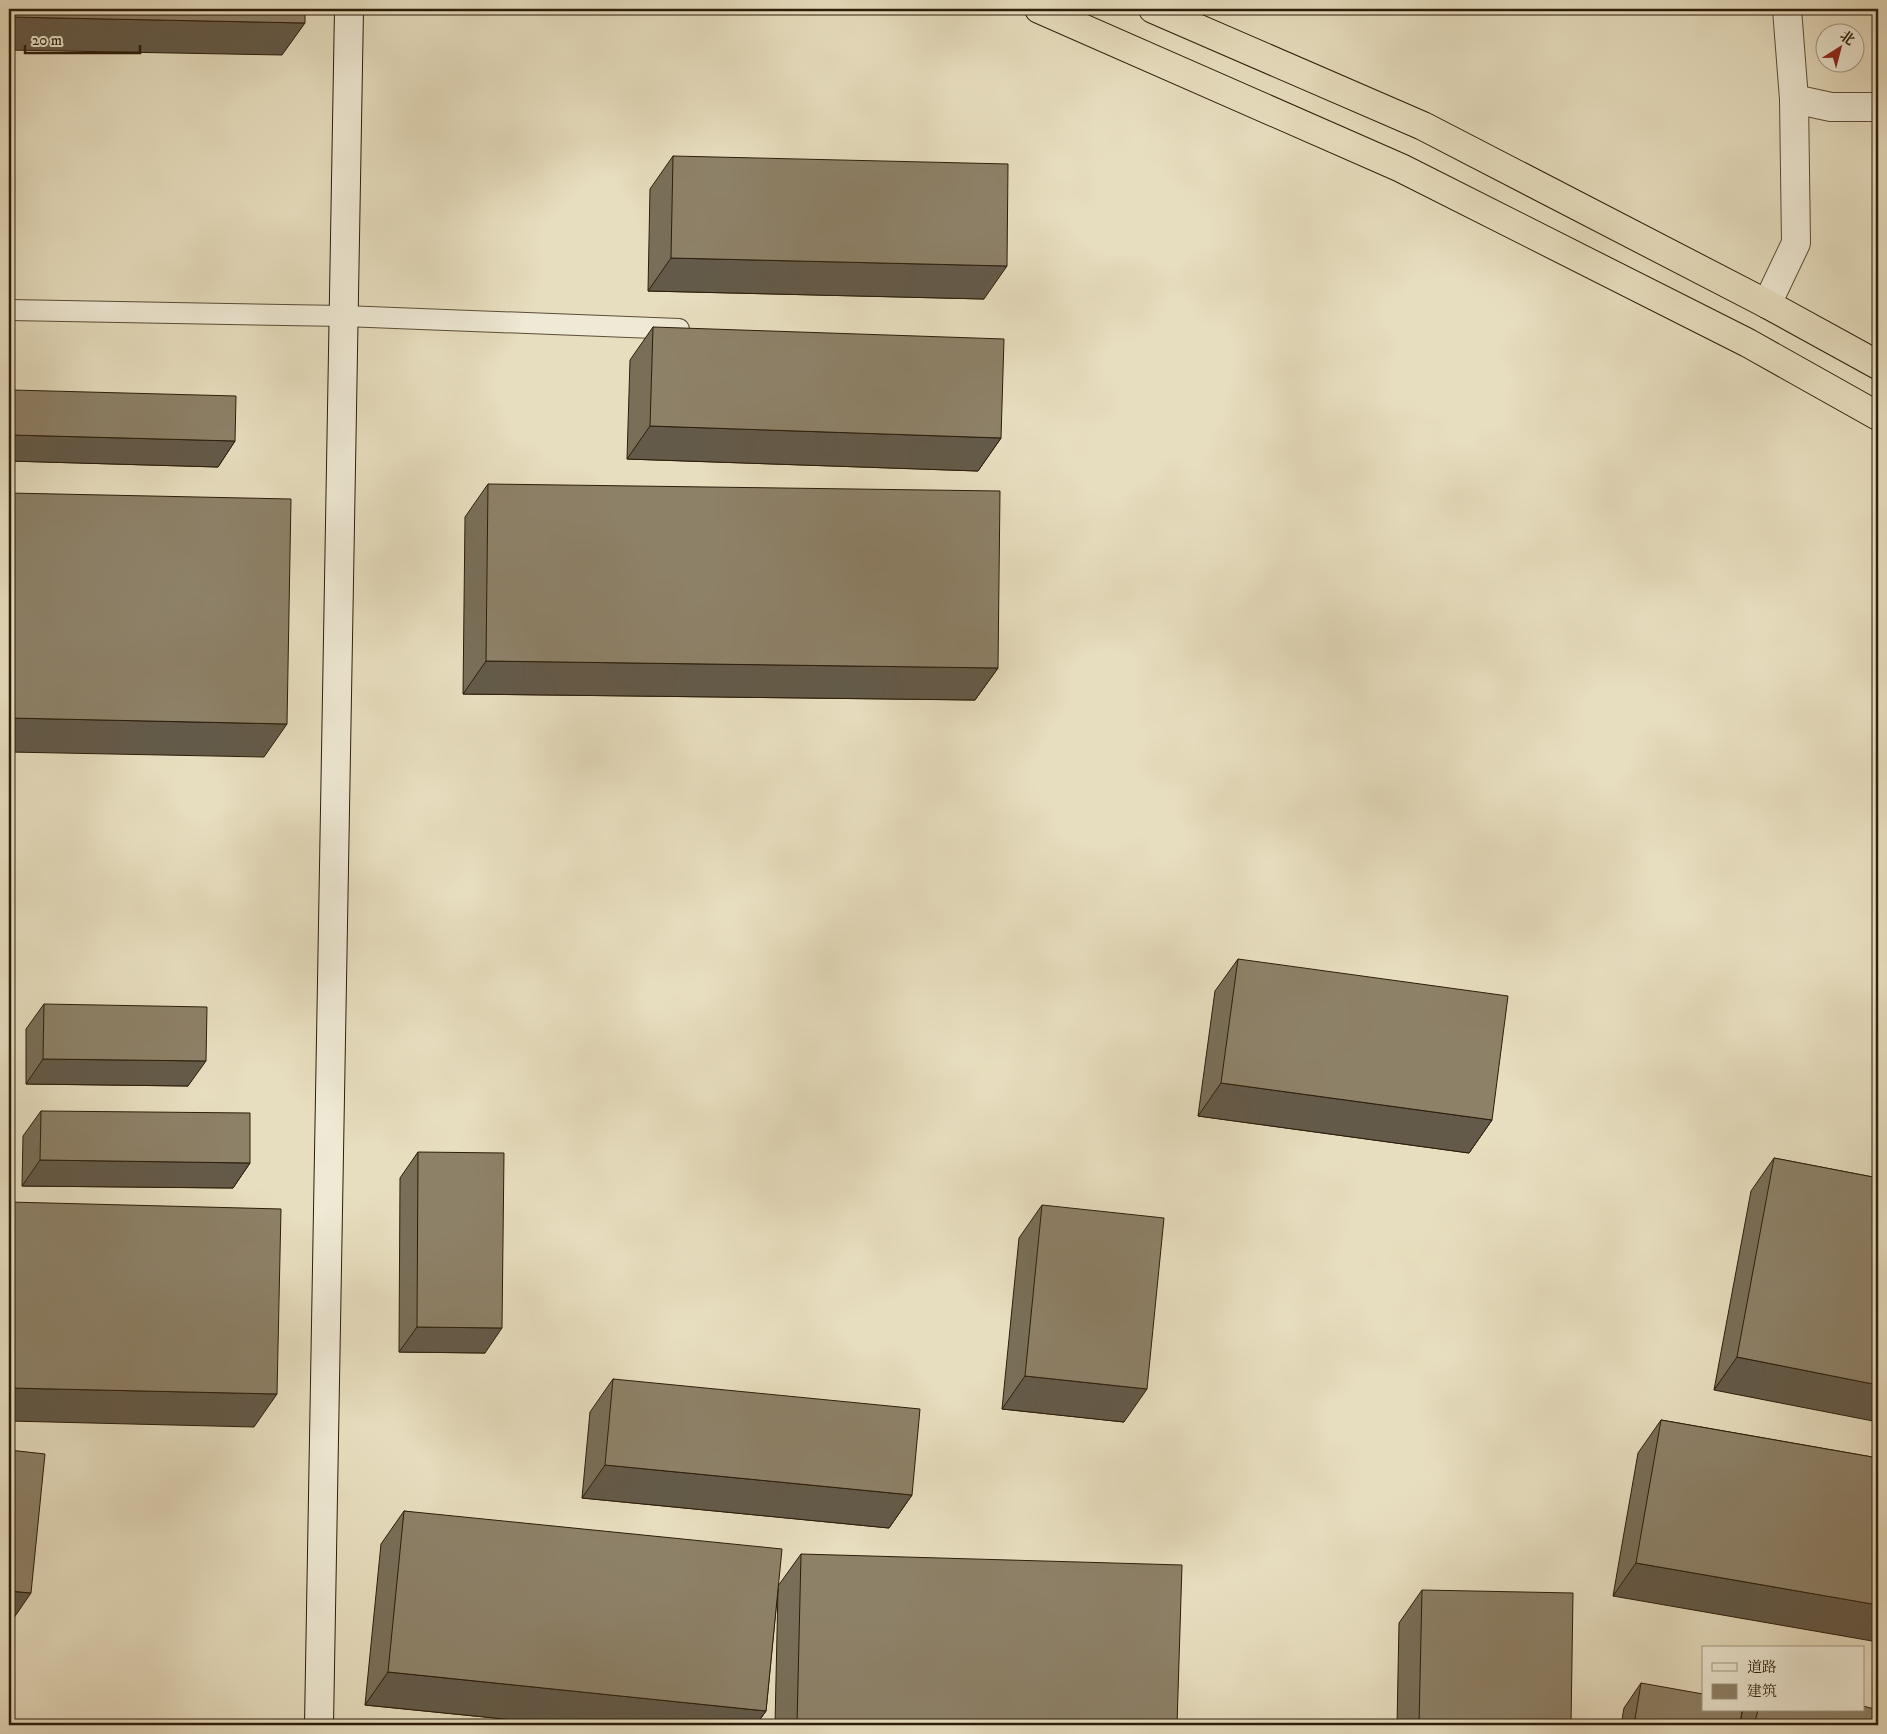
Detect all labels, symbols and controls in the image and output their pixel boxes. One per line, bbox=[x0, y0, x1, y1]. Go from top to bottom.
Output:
scale bar bbox=[25, 22, 140, 54]
north arrow bbox=[1814, 22, 1864, 72]
text: 北 bbox=[1836, 27, 1858, 50]
text: 20 m bbox=[32, 31, 62, 50]
legend bbox=[1702, 1646, 1864, 1712]
text: 道路 bbox=[1747, 1658, 1777, 1677]
text: 建筑 bbox=[1747, 1682, 1777, 1701]

